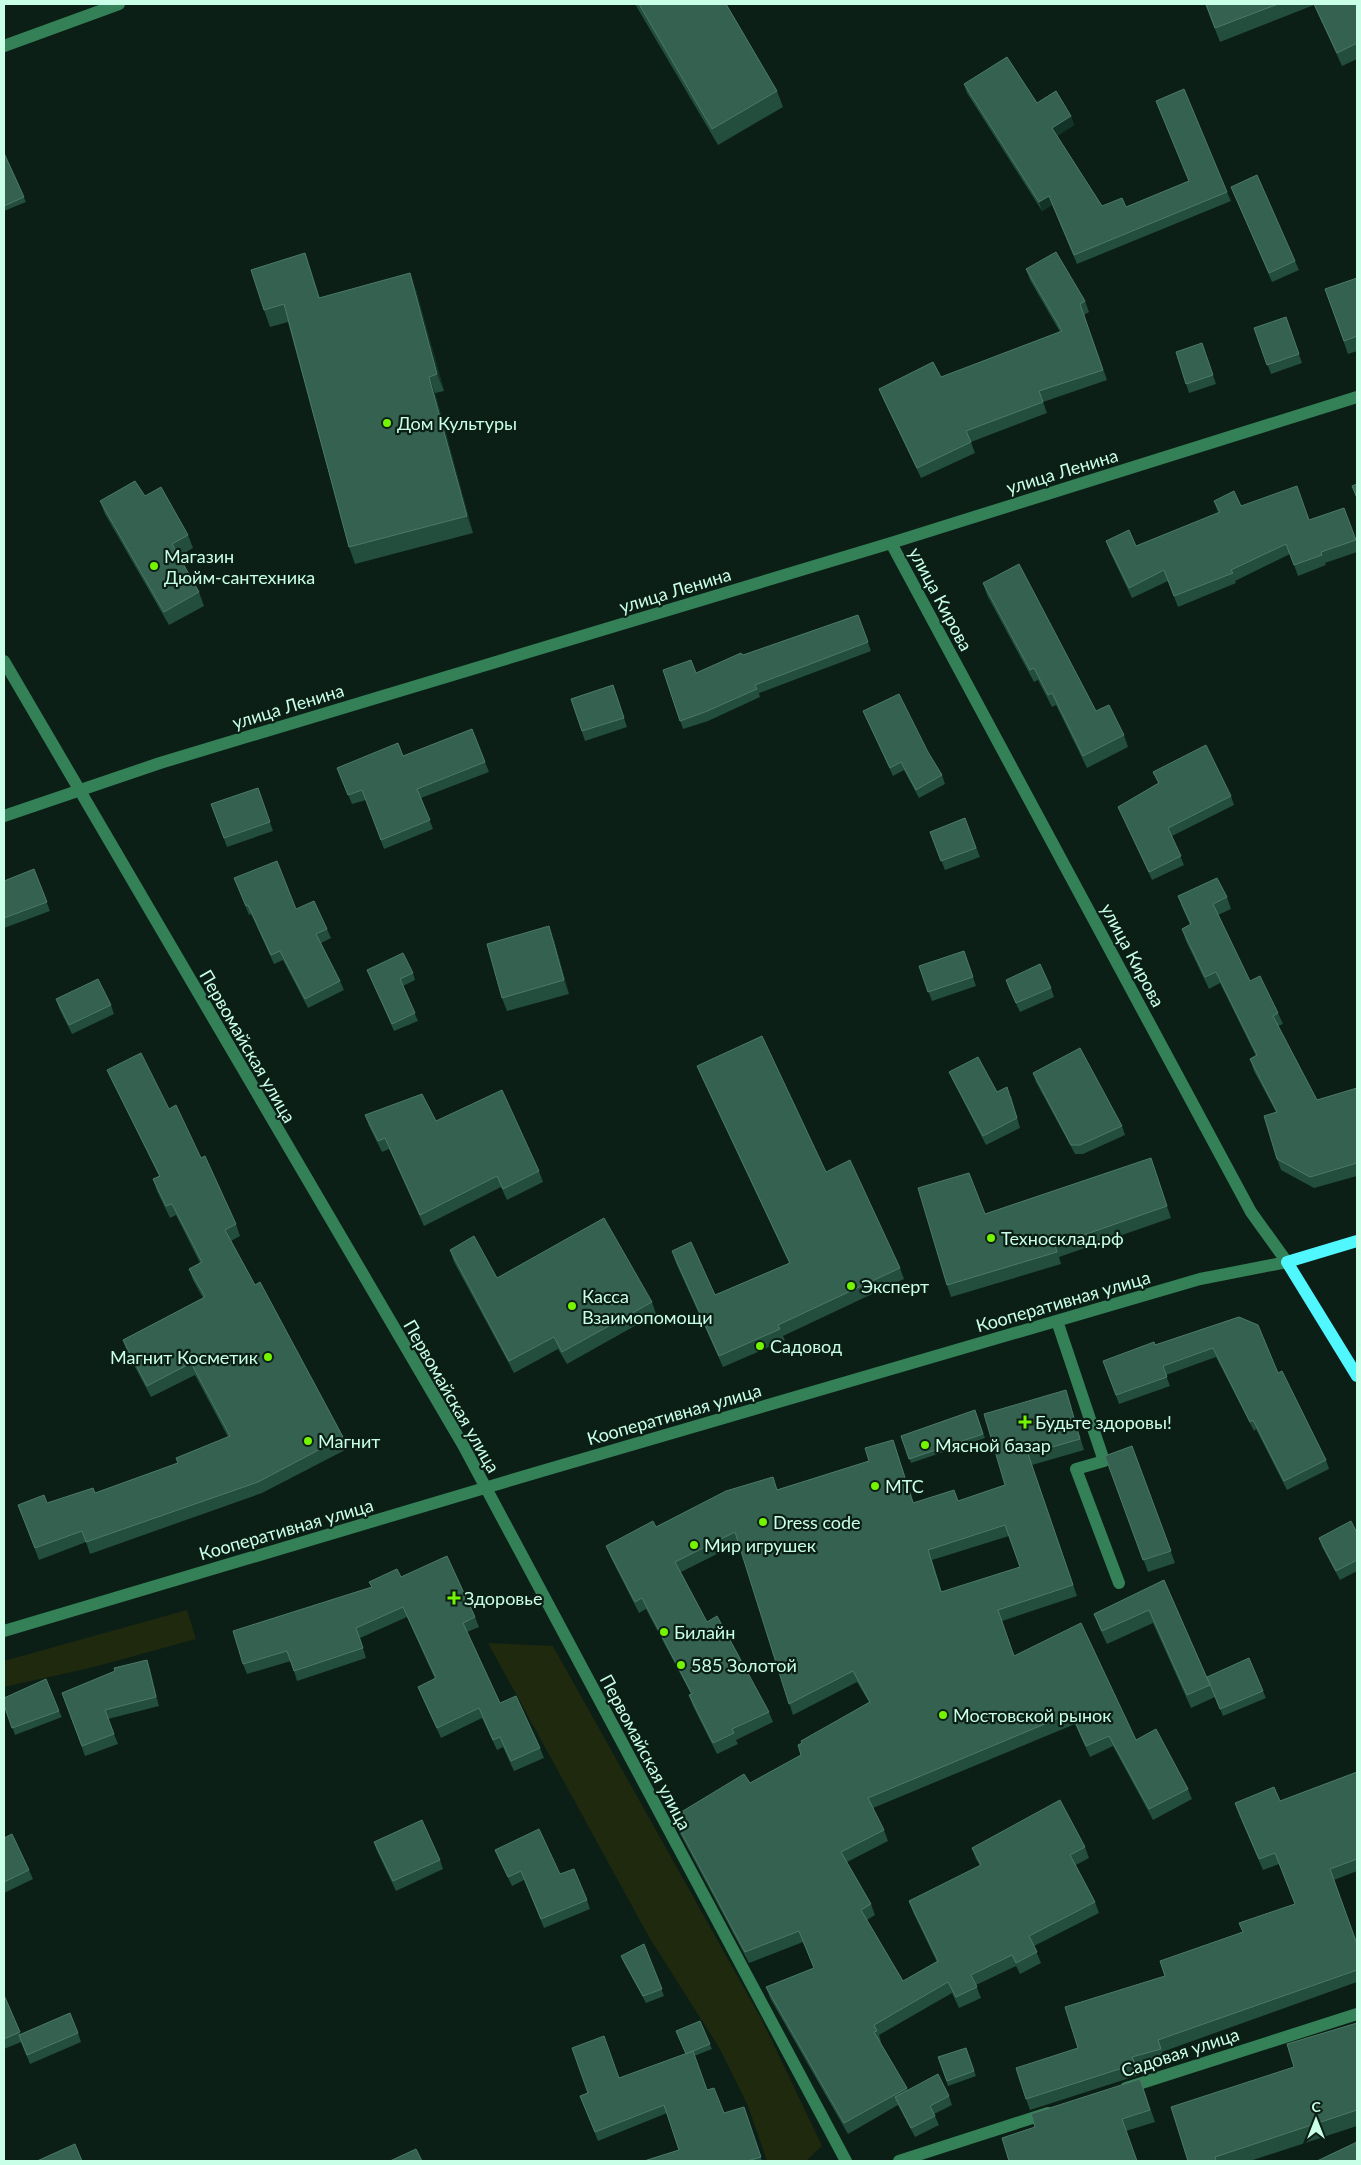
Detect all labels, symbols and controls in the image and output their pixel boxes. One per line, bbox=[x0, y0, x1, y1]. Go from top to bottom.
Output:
place label: Дом Культуры bbox=[397, 412, 517, 434]
marker: Дом Культуры bbox=[381, 417, 393, 429]
street label: улица Ленина bbox=[1003, 444, 1121, 498]
street label: улица Кирова bbox=[904, 543, 978, 655]
place label: Магазин Дюйм-сантехника bbox=[164, 545, 315, 588]
marker: Магазин Дюйм-сантехника bbox=[148, 560, 160, 572]
street label: улица Ленина bbox=[616, 563, 734, 617]
street label: улица Ленина bbox=[229, 679, 347, 733]
street label: улица Кирова bbox=[1096, 899, 1170, 1011]
street label: Первомайская улица bbox=[195, 966, 301, 1126]
place label: Техносклад.рф bbox=[1001, 1227, 1124, 1249]
marker: Техносклад.рф bbox=[985, 1232, 997, 1244]
street label: Кооперативная улица bbox=[973, 1266, 1153, 1336]
place label: Эксперт bbox=[861, 1275, 929, 1297]
marker: Эксперт bbox=[845, 1280, 857, 1292]
place label: Касса Взаимопомощи bbox=[582, 1285, 713, 1328]
marker: Касса Взаимопомощи bbox=[566, 1300, 578, 1312]
street label: Первомайская улица bbox=[399, 1316, 505, 1476]
place label: Садовод bbox=[770, 1335, 842, 1357]
marker: Садовод bbox=[754, 1340, 766, 1352]
place label: Магнит Косметик bbox=[110, 1346, 259, 1368]
marker: Магнит Косметик bbox=[262, 1351, 274, 1363]
street label: Кооперативная улица bbox=[584, 1379, 764, 1449]
place label: Будьте здоровы! bbox=[1035, 1411, 1172, 1433]
marker: Будьте здоровы! bbox=[1019, 1416, 1031, 1428]
place label: Магнит bbox=[318, 1430, 380, 1452]
place label: Мясной базар bbox=[935, 1434, 1051, 1456]
marker: Магнит bbox=[302, 1435, 314, 1447]
marker: Мясной базар bbox=[919, 1439, 931, 1451]
place label: МТС bbox=[885, 1475, 924, 1497]
marker: МТС bbox=[869, 1480, 881, 1492]
street label: Кооперативная улица bbox=[196, 1494, 376, 1564]
place label: Dress code bbox=[773, 1511, 861, 1533]
marker: Dress code bbox=[757, 1516, 769, 1528]
place label: Мир игрушек bbox=[704, 1534, 817, 1556]
marker: Мир игрушек bbox=[688, 1539, 700, 1551]
place label: Здоровье bbox=[464, 1587, 542, 1609]
marker: Здоровье bbox=[448, 1592, 460, 1604]
place label: Билайн bbox=[674, 1621, 735, 1643]
marker: Билайн bbox=[658, 1626, 670, 1638]
place label: 585 Золотой bbox=[691, 1654, 797, 1676]
marker: 585 Золотой bbox=[675, 1659, 687, 1671]
street label: Первомайская улица bbox=[596, 1670, 696, 1834]
place label: Мостовской рынок bbox=[953, 1704, 1112, 1726]
marker: Мостовской рынок bbox=[937, 1709, 949, 1721]
street label: Садовая улица bbox=[1118, 2023, 1242, 2081]
north arrow bbox=[1291, 2095, 1341, 2145]
text: С bbox=[1311, 2098, 1321, 2115]

